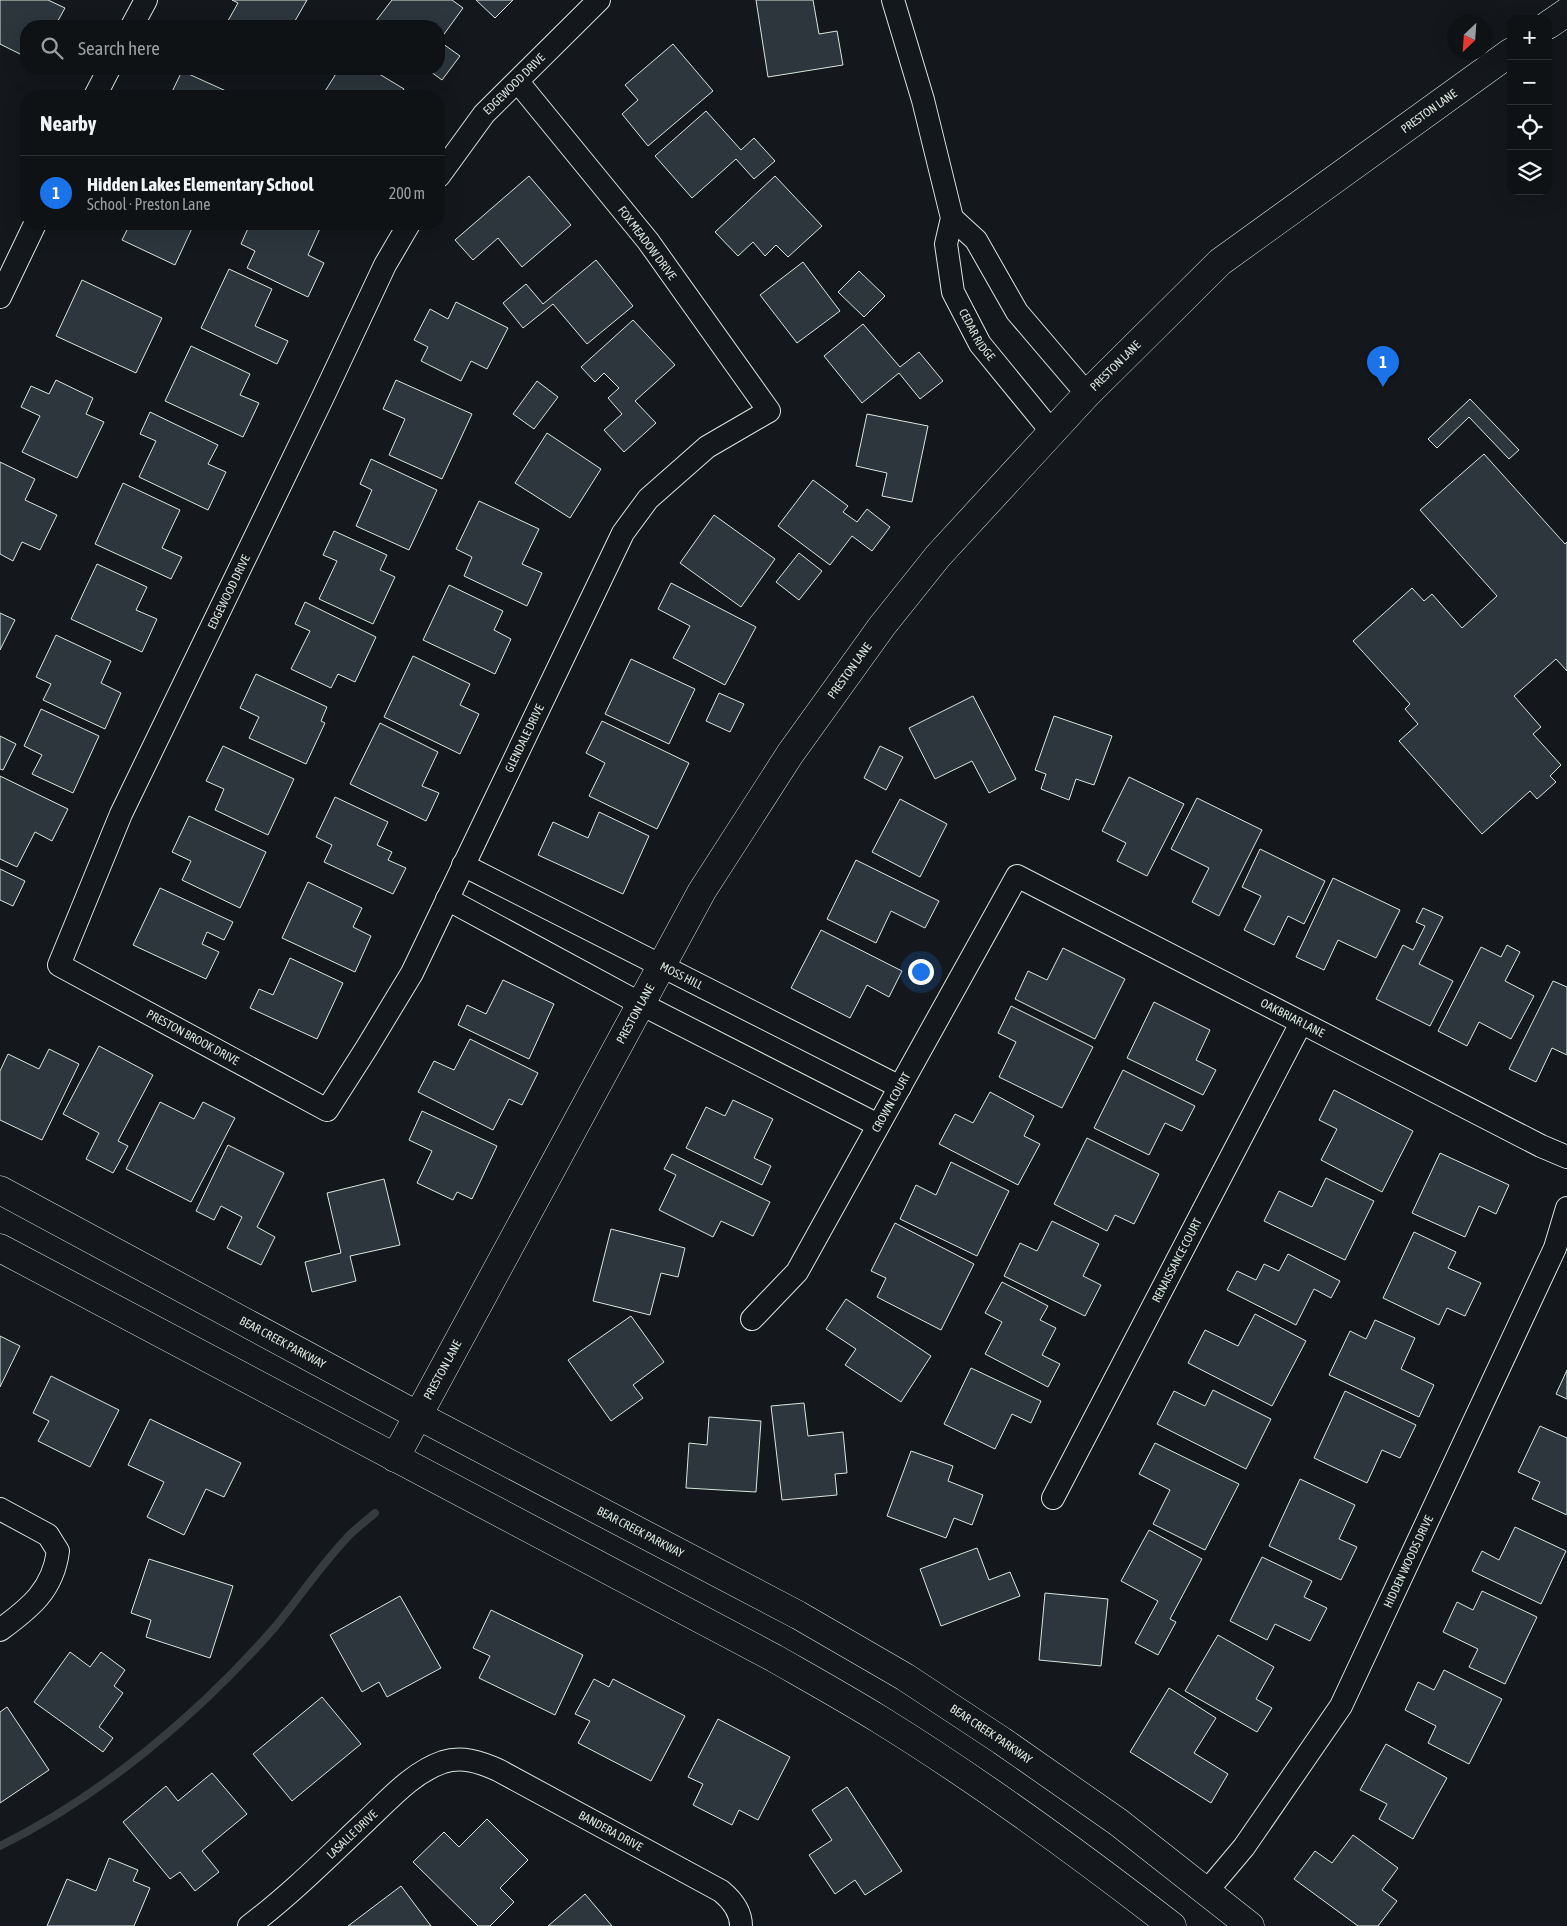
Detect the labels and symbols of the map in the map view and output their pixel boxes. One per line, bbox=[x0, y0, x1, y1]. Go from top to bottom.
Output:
north arrow bbox=[1447, 15, 1492, 60]
street label: EDGEWOOD DRIVE bbox=[480, 51, 548, 118]
street label: PRESTON LANE bbox=[1398, 86, 1460, 136]
street label: FOX MEADOW DRIVE bbox=[615, 203, 679, 283]
street label: CEDAR RIDGE bbox=[956, 306, 998, 363]
street label: PRESTON LANE bbox=[1087, 338, 1144, 394]
pin: 1 bbox=[1367, 346, 1399, 387]
street label: EDGEWOOD DRIVE bbox=[205, 553, 253, 631]
street label: PRESTON LANE bbox=[825, 640, 875, 702]
street label: GLENDALE DRIVE bbox=[502, 702, 547, 775]
street label: MOSS HILL bbox=[658, 959, 705, 993]
your location bbox=[908, 959, 934, 985]
street label: PRESTON LANE bbox=[614, 982, 657, 1046]
street label: OAKBRIAR LANE bbox=[1258, 996, 1327, 1040]
street label: PRESTON BROOK DRIVE bbox=[144, 1007, 241, 1068]
street label: CROWN COURT bbox=[869, 1070, 914, 1135]
street label: RENAISSANCE COURT bbox=[1149, 1215, 1205, 1305]
street label: BEAR CREEK PARKWAY bbox=[237, 1313, 329, 1372]
street label: PRESTON LANE bbox=[421, 1338, 464, 1402]
street label: BEAR CREEK PARKWAY bbox=[595, 1504, 687, 1561]
street label: HIDDEN WOODS DRIVE bbox=[1381, 1513, 1436, 1610]
street label: BEAR CREEK PARKWAY bbox=[947, 1702, 1035, 1767]
street label: LASALLE DRIVE bbox=[324, 1807, 380, 1862]
street label: BANDERA DRIVE bbox=[576, 1808, 645, 1854]

